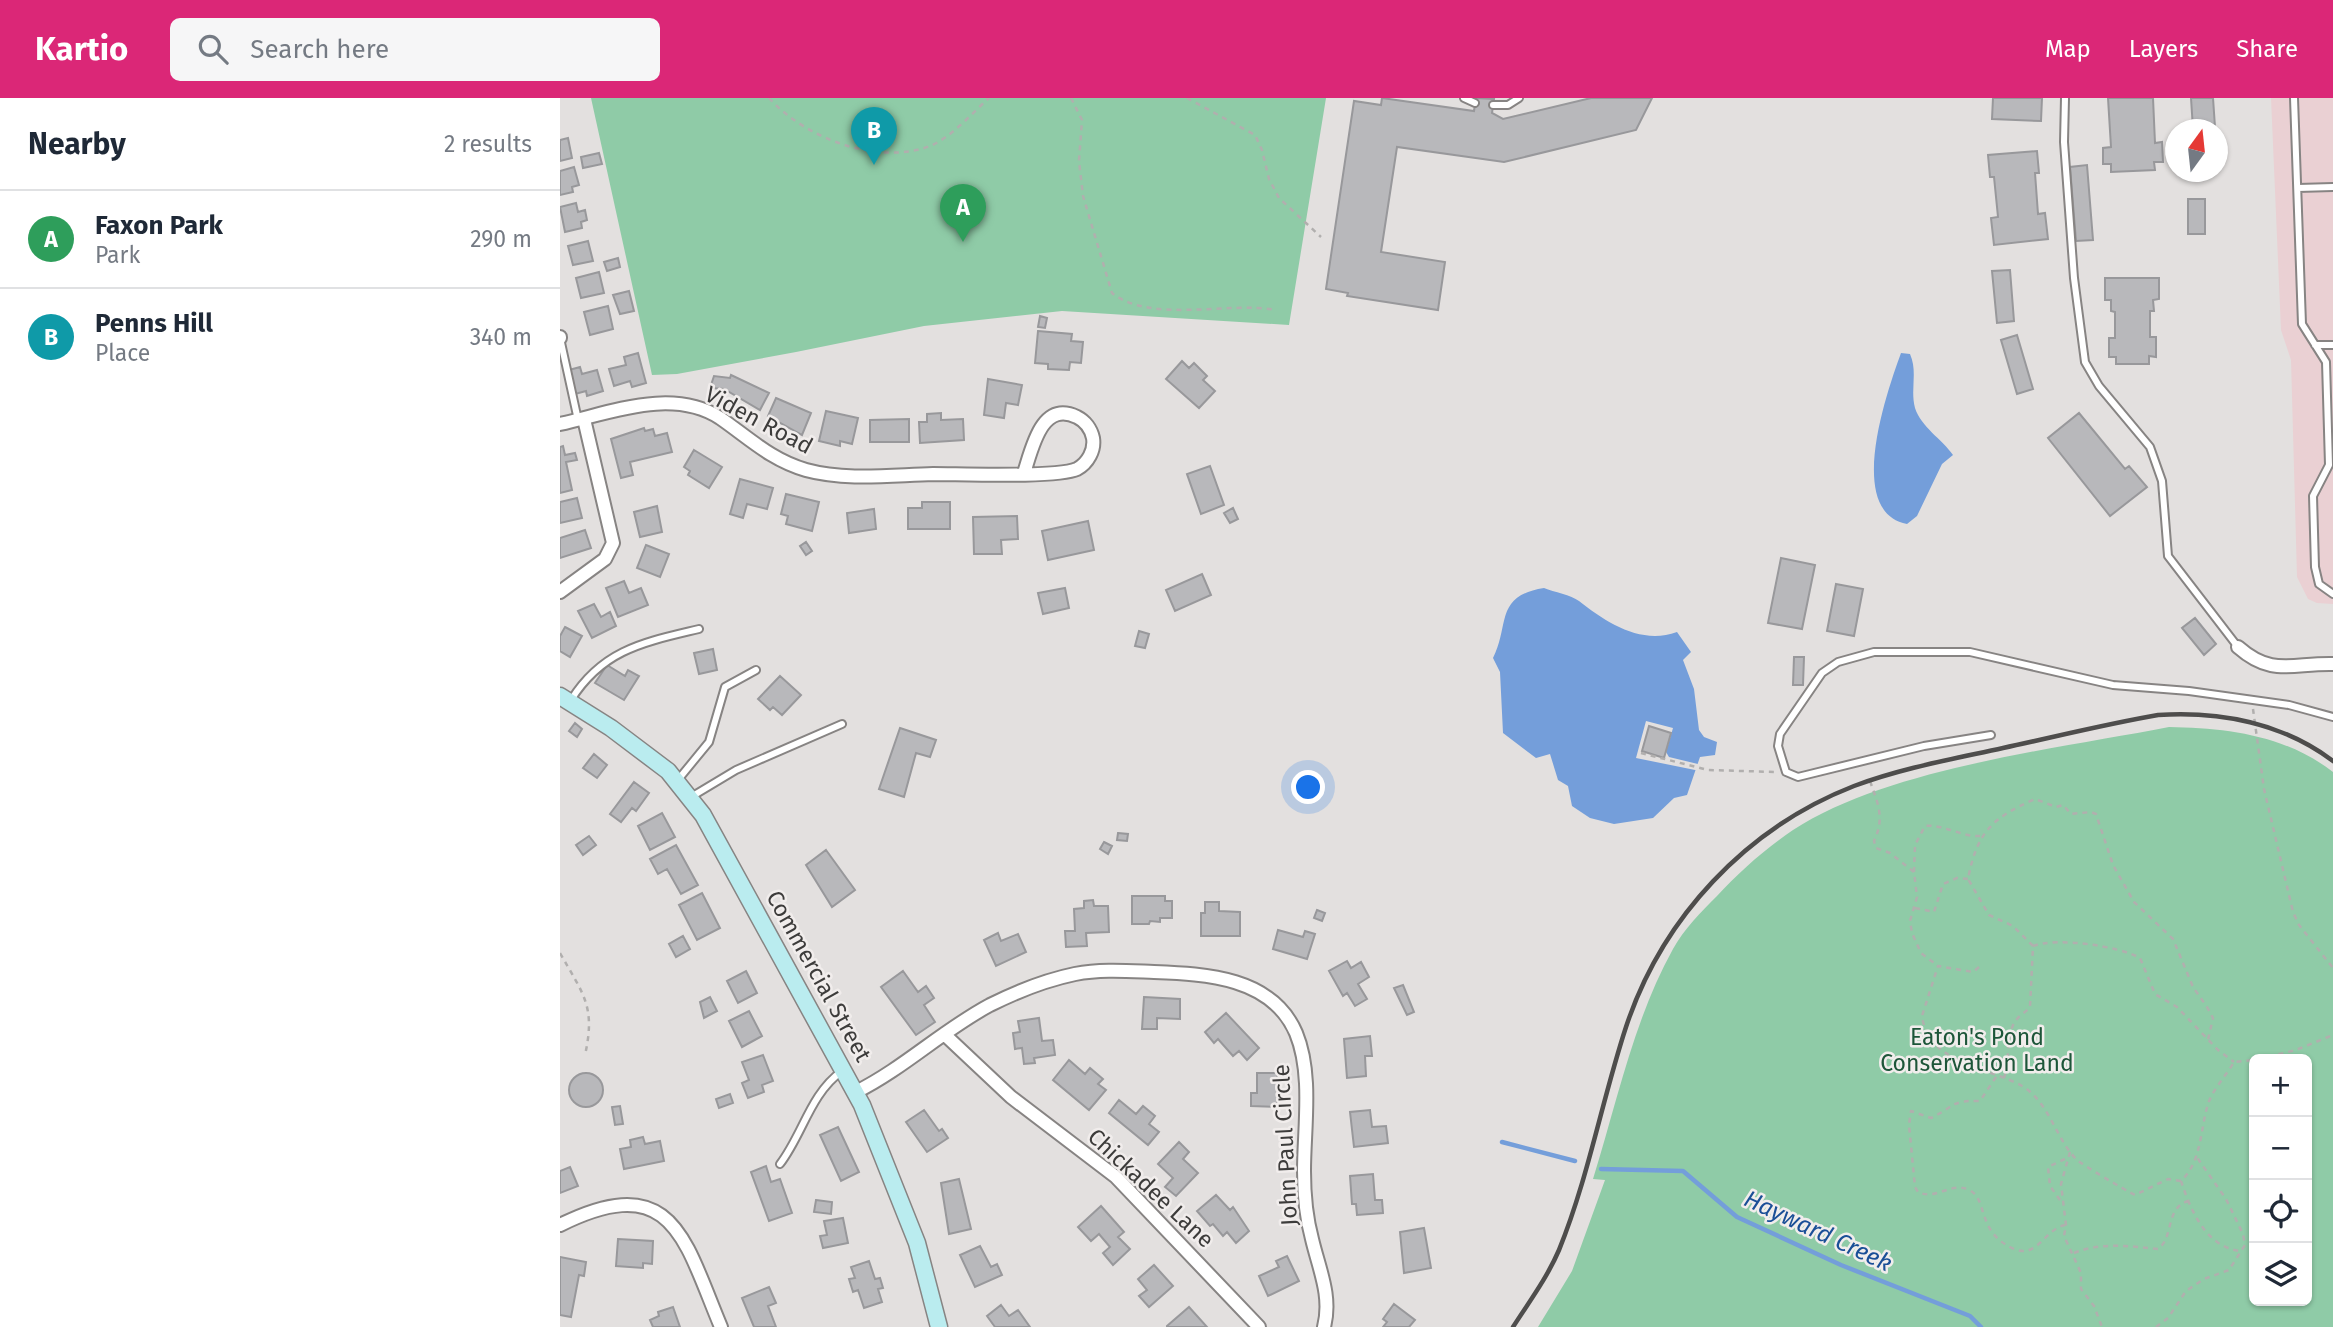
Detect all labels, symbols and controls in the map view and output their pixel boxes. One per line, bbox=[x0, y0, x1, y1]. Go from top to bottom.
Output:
search box bbox=[170, 18, 660, 81]
text: Kartio bbox=[35, 29, 128, 69]
icon: search bbox=[194, 30, 232, 68]
text: Search here bbox=[250, 34, 389, 65]
text: Map bbox=[2045, 35, 2091, 63]
text: Layers bbox=[2129, 35, 2198, 63]
text: Share bbox=[2236, 35, 2298, 63]
pin: B bbox=[851, 107, 897, 165]
north arrow bbox=[2165, 119, 2228, 182]
text: Nearby bbox=[28, 126, 126, 162]
text: 2 results bbox=[444, 130, 532, 158]
pin: A bbox=[940, 184, 986, 242]
text: Faxon Park bbox=[95, 210, 223, 241]
text: A bbox=[44, 225, 58, 253]
text: 290 m bbox=[470, 225, 532, 253]
text: Park bbox=[95, 241, 140, 269]
text: Penns Hill bbox=[95, 308, 213, 339]
text: B bbox=[44, 323, 58, 351]
text: 340 m bbox=[470, 323, 532, 351]
text: Place bbox=[95, 339, 150, 367]
street label: Viden Road bbox=[700, 380, 818, 460]
your location bbox=[1291, 770, 1325, 804]
street label: Commercial Street bbox=[760, 886, 878, 1067]
park label: Eaton's Pond Conservation Land bbox=[1880, 1023, 2074, 1077]
map controls bbox=[2249, 1054, 2312, 1306]
button: + bbox=[2249, 1054, 2312, 1117]
street label: John Paul Circle bbox=[1267, 1063, 1303, 1227]
button: − bbox=[2249, 1117, 2312, 1180]
street label: Chickadee Lane bbox=[1082, 1122, 1220, 1254]
button: locate bbox=[2249, 1180, 2312, 1243]
water label: Hayward Creek bbox=[1740, 1185, 1896, 1277]
button: layers bbox=[2249, 1243, 2312, 1306]

